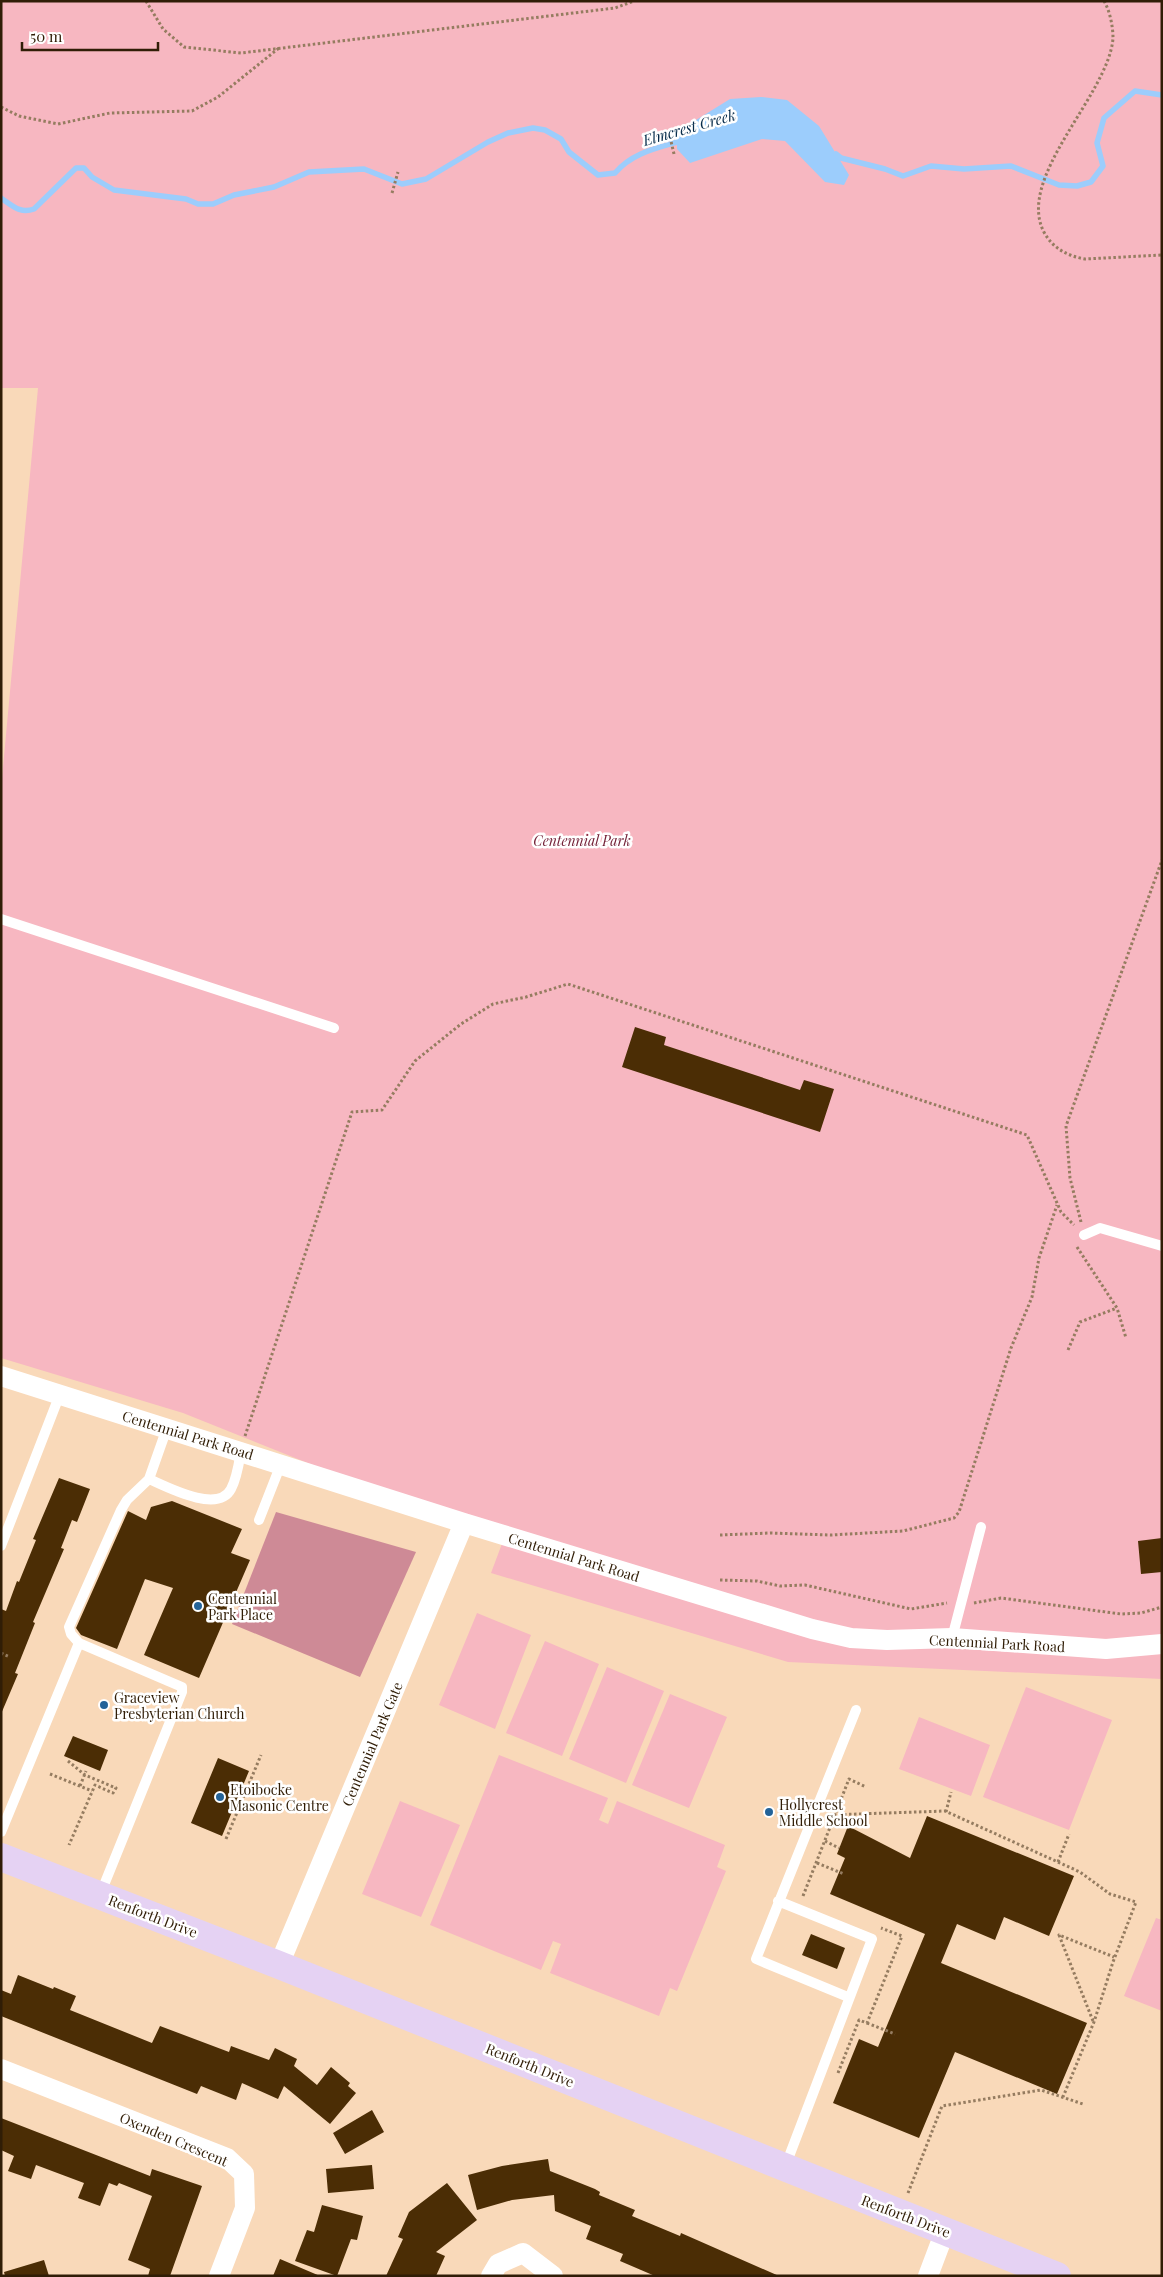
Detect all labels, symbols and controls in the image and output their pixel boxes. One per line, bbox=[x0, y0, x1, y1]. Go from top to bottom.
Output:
scale bar bbox=[22, 20, 159, 52]
text: 50 m bbox=[30, 26, 63, 46]
water label: Elmcrest Creek bbox=[639, 104, 738, 150]
park label: Centennial Park bbox=[533, 831, 631, 850]
street label: Centennial Park Road bbox=[120, 1406, 256, 1464]
street label: Centennial Park Road bbox=[506, 1528, 642, 1586]
place label: Centennial Park Place bbox=[208, 1589, 277, 1624]
marker: Centennial Park Place bbox=[192, 1600, 204, 1612]
street label: Centennial Park Road bbox=[928, 1630, 1066, 1656]
street label: Centennial Park Gate bbox=[337, 1679, 407, 1809]
place label: Graceview Presbyterian Church bbox=[114, 1688, 245, 1723]
marker: Graceview Presbyterian Church bbox=[98, 1699, 110, 1711]
place label: Etoibocke Masonic Centre bbox=[230, 1780, 329, 1815]
marker: Etoibocke Masonic Centre bbox=[214, 1791, 226, 1803]
place label: Hollycrest Middle School bbox=[779, 1795, 868, 1830]
marker: Hollycrest Middle School bbox=[763, 1806, 775, 1818]
street label: Renforth Drive bbox=[106, 1890, 200, 1942]
street label: Renforth Drive bbox=[483, 2039, 577, 2091]
street label: Oxenden Crescent bbox=[117, 2108, 232, 2171]
street label: Renforth Drive bbox=[859, 2190, 953, 2242]

